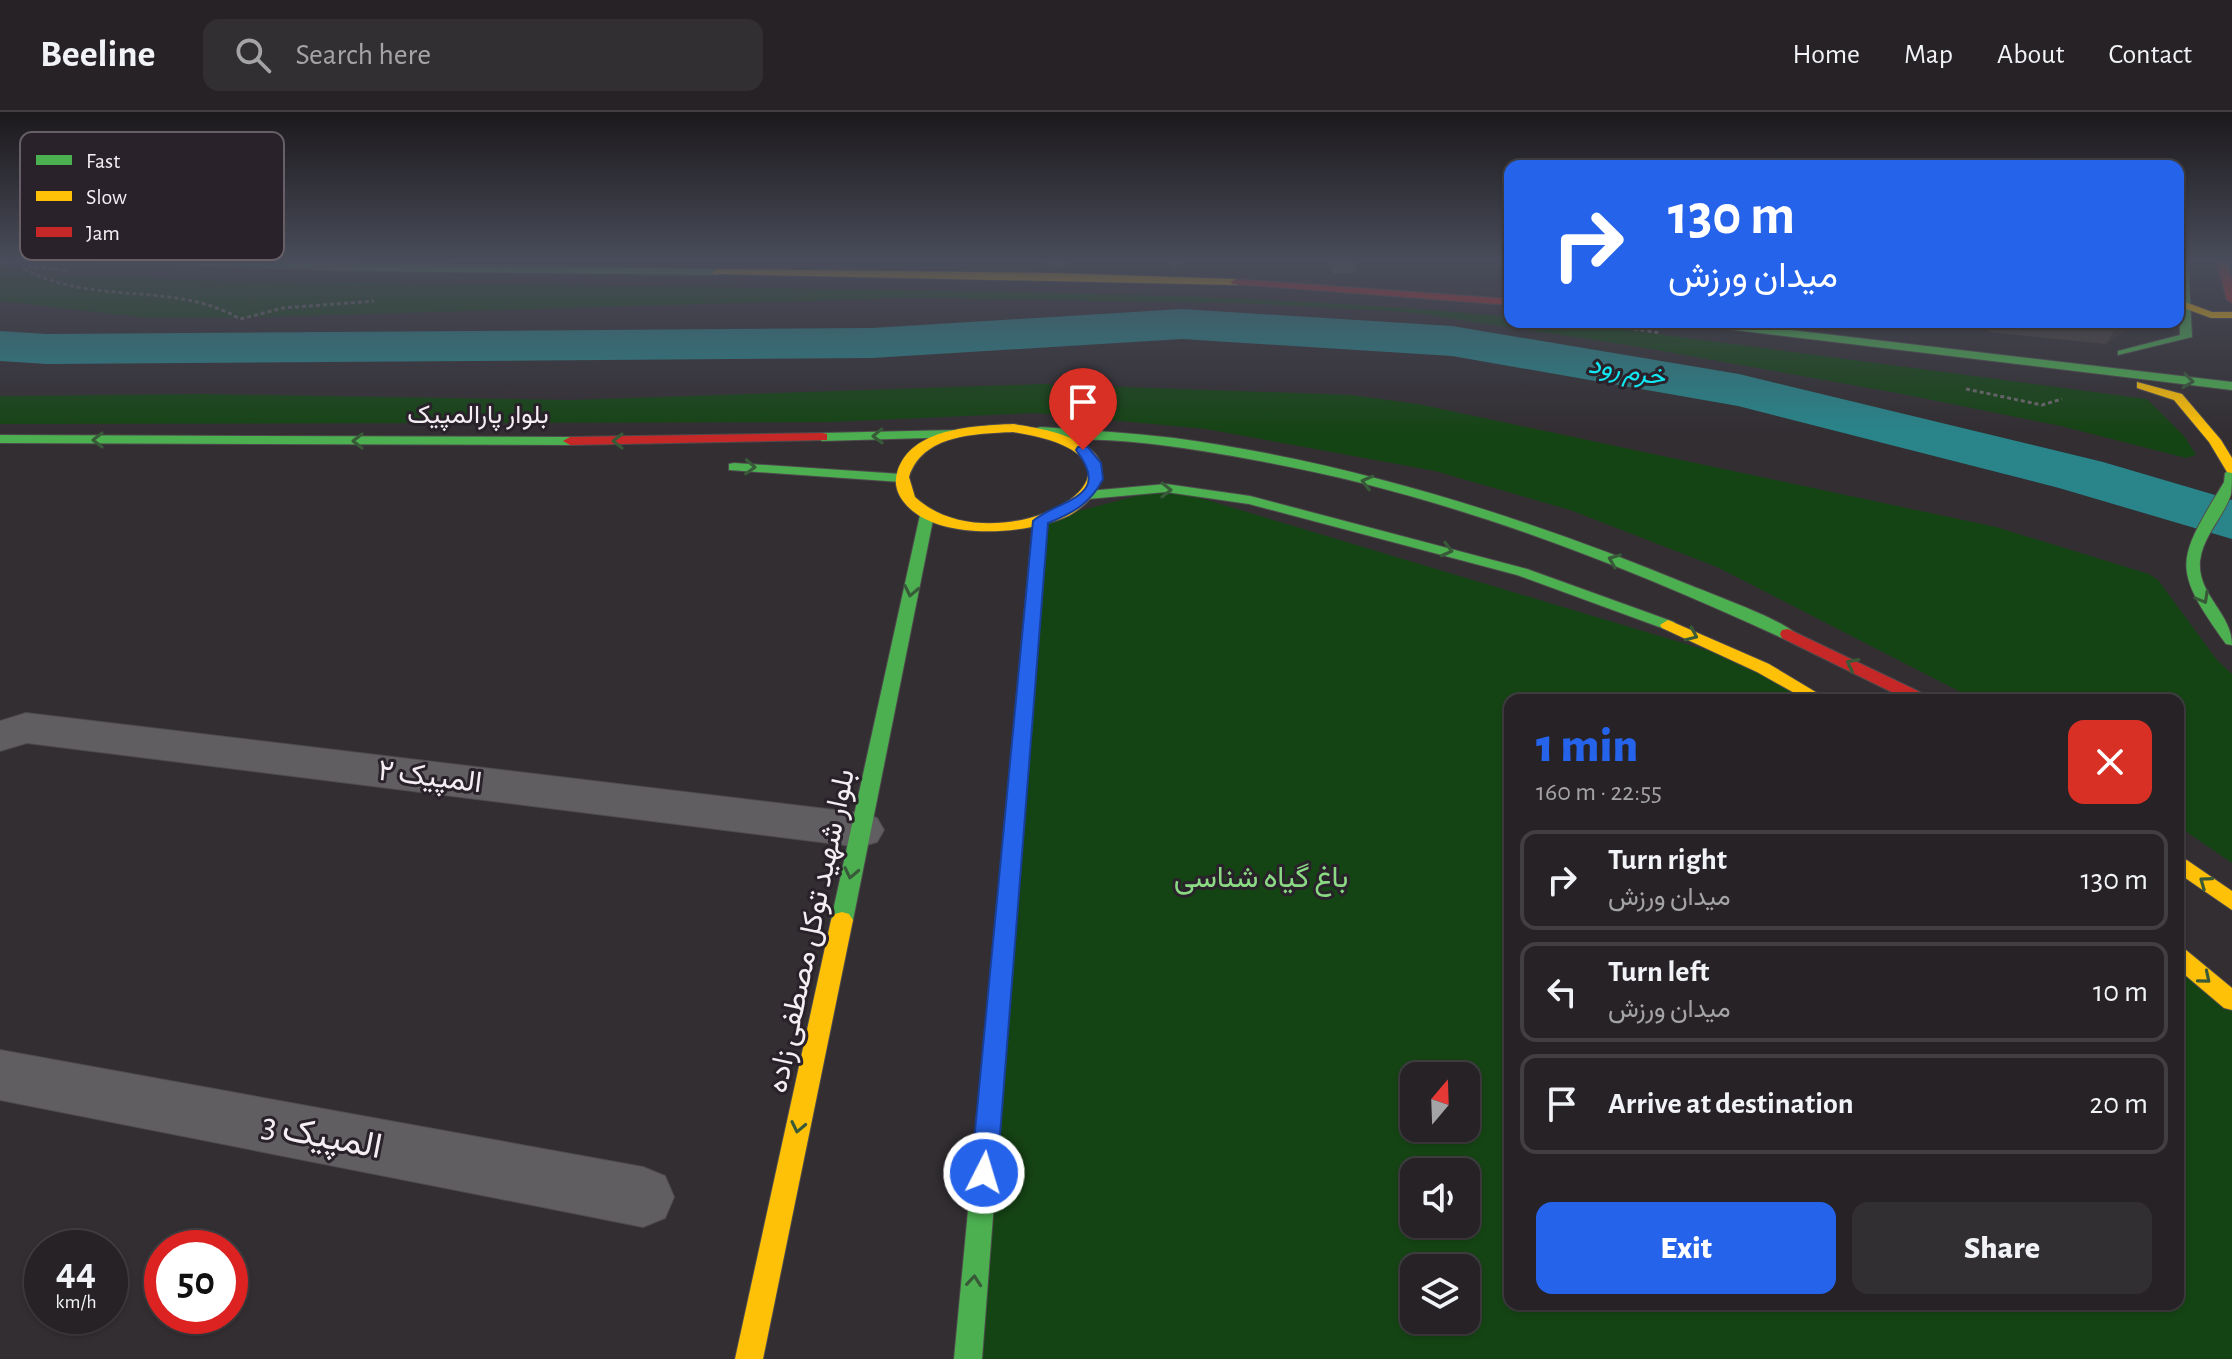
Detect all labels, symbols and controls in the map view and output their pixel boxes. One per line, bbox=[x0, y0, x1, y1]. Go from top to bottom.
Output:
search box bbox=[203, 19, 763, 91]
icon: search bbox=[231, 33, 275, 77]
text: Beeline bbox=[40, 36, 155, 74]
text: Search here bbox=[295, 40, 431, 70]
text: Home bbox=[1793, 41, 1860, 69]
text: Map bbox=[1904, 41, 1953, 69]
text: About bbox=[1997, 41, 2065, 69]
text: Contact bbox=[2109, 41, 2192, 69]
legend bbox=[20, 132, 284, 260]
text: Fast bbox=[86, 150, 120, 172]
text: Slow bbox=[86, 186, 127, 208]
text: 130 m bbox=[1668, 188, 1795, 244]
icon: right bbox=[1536, 192, 1640, 296]
text: Jam bbox=[86, 222, 120, 244]
text: میدان ورزش bbox=[1668, 258, 1838, 294]
water label: خرم رود bbox=[1586, 351, 1669, 395]
pin bbox=[1049, 368, 1117, 450]
one-way arrow bbox=[2182, 372, 2195, 389]
icon: arrive bbox=[1061, 380, 1105, 424]
street label: بلوار پارالمپیک bbox=[407, 402, 549, 432]
one-way arrow bbox=[871, 427, 884, 445]
one-way arrow bbox=[91, 431, 104, 449]
one-way arrow bbox=[351, 432, 364, 450]
one-way arrow bbox=[611, 432, 624, 450]
one-way arrow bbox=[744, 459, 757, 476]
one-way arrow bbox=[1360, 474, 1374, 491]
one-way arrow bbox=[1160, 481, 1172, 498]
one-way arrow bbox=[1439, 540, 1453, 557]
one-way arrow bbox=[1608, 553, 1622, 569]
one-way arrow bbox=[903, 584, 920, 597]
one-way arrow bbox=[2193, 590, 2208, 604]
one-way arrow bbox=[1683, 626, 1698, 642]
one-way arrow bbox=[1846, 658, 1861, 674]
button: close bbox=[2068, 720, 2152, 804]
text: 1 min bbox=[1536, 723, 1638, 771]
street label: المپیک ۲ bbox=[376, 756, 484, 802]
street label: بلوار شهید توکل مصطفی زاده bbox=[762, 766, 862, 1096]
text: 160 m · 22:55 bbox=[1536, 779, 1662, 805]
text: Turn right bbox=[1608, 845, 1727, 875]
icon: right bbox=[1540, 858, 1584, 902]
park label: باغ گیاه شناسی bbox=[1174, 863, 1348, 897]
one-way arrow bbox=[843, 865, 860, 879]
text: 130 m bbox=[2081, 865, 2148, 895]
one-way arrow bbox=[2199, 877, 2214, 892]
text: میدان ورزش bbox=[1608, 884, 1731, 910]
text: Turn left bbox=[1608, 957, 1709, 987]
one-way arrow bbox=[2196, 969, 2210, 983]
icon: left bbox=[1540, 970, 1584, 1014]
text: 10 m bbox=[2093, 977, 2148, 1007]
text: میدان ورزش bbox=[1608, 996, 1731, 1022]
north arrow bbox=[1400, 1062, 1480, 1142]
map controls bbox=[1400, 1062, 1480, 1334]
icon: arrive bbox=[1540, 1082, 1584, 1126]
text: Arrive at destination bbox=[1608, 1089, 1854, 1119]
text: 20 m bbox=[2090, 1089, 2148, 1119]
street label: المپیک 3 bbox=[258, 1107, 385, 1170]
one-way arrow bbox=[790, 1120, 807, 1133]
position arrow bbox=[942, 1131, 1026, 1215]
button: sound bbox=[1400, 1158, 1480, 1238]
button: Exit bbox=[1536, 1202, 1836, 1294]
button: Share bbox=[1852, 1202, 2152, 1294]
speed limit sign: 50 bbox=[144, 1230, 248, 1334]
text: 44 bbox=[56, 1252, 96, 1292]
button: layers bbox=[1400, 1254, 1480, 1334]
one-way arrow bbox=[966, 1274, 983, 1287]
text: km/h bbox=[55, 1292, 97, 1312]

